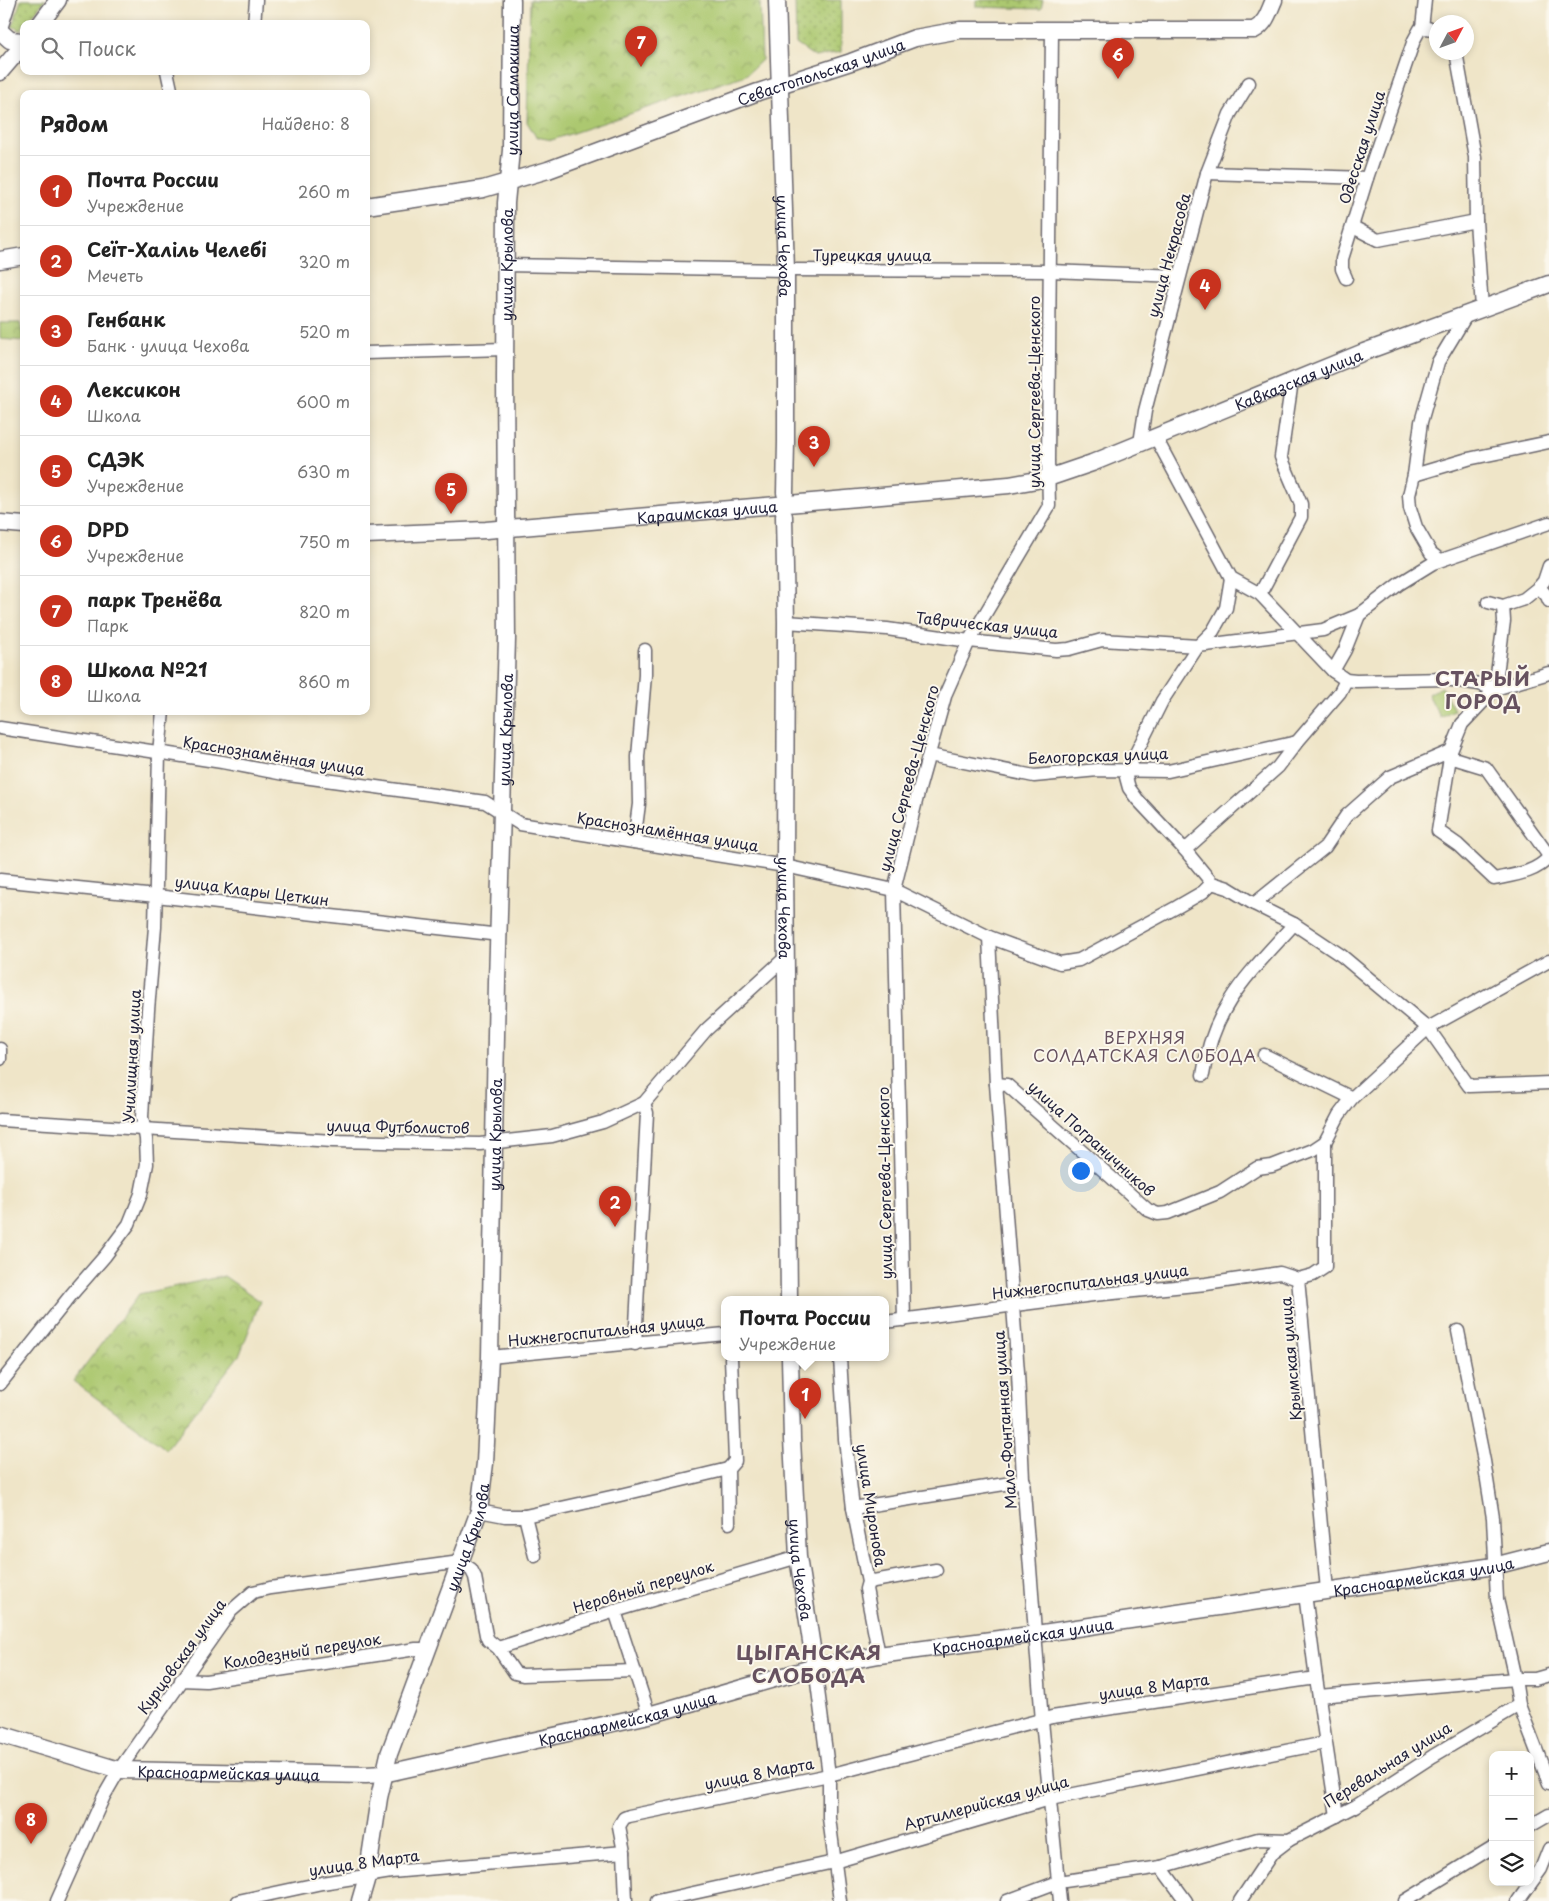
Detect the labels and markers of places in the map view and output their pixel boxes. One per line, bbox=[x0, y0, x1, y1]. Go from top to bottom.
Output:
pin: 7 bbox=[625, 26, 657, 67]
pin: 6 bbox=[1102, 38, 1134, 79]
pin: 4 bbox=[1189, 269, 1221, 310]
pin: 3 bbox=[798, 426, 830, 467]
pin: 5 bbox=[435, 473, 467, 514]
pin: 2 bbox=[599, 1186, 631, 1227]
pin: 1 bbox=[789, 1378, 821, 1419]
pin: 8 bbox=[15, 1803, 47, 1844]

